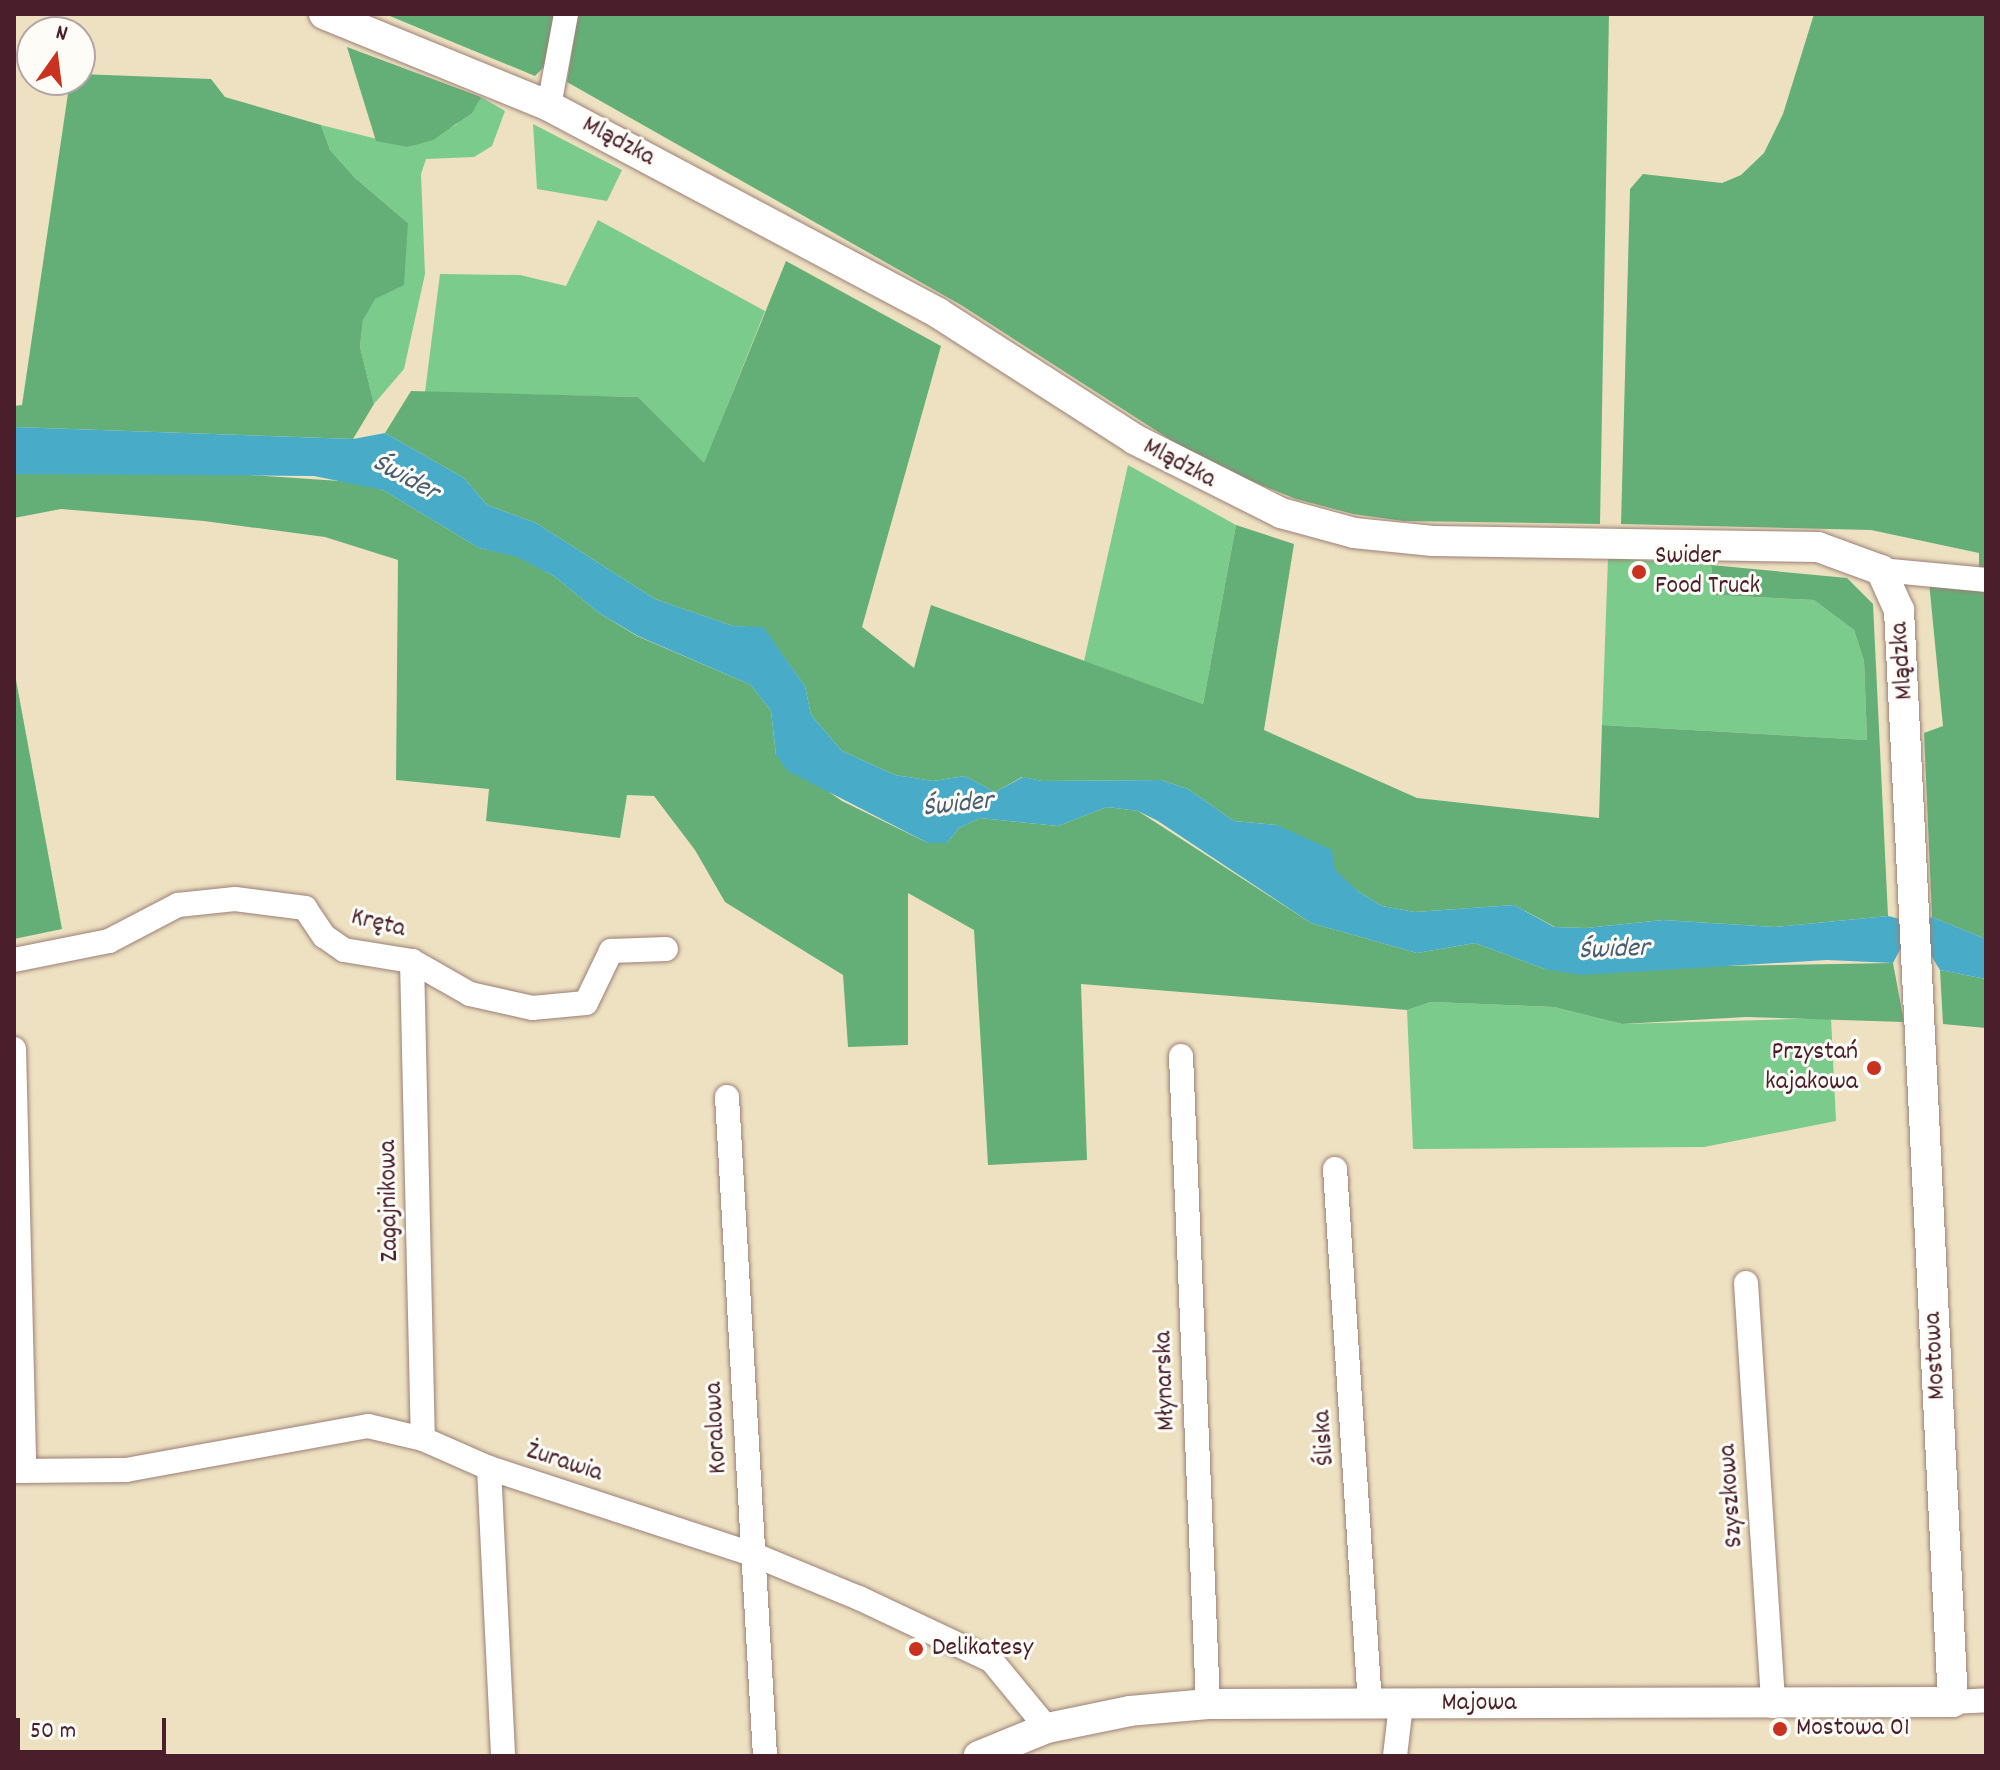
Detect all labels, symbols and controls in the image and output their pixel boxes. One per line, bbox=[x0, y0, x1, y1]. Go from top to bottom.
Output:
north arrow bbox=[16, 16, 96, 96]
text: N bbox=[52, 18, 70, 51]
street label: Mlądzka bbox=[576, 110, 660, 174]
street label: Mlądzka bbox=[1137, 432, 1221, 496]
water label: Świder bbox=[366, 447, 444, 511]
place label: Swider Food Truck bbox=[1655, 541, 1760, 602]
marker: Swider Food Truck bbox=[1630, 563, 1648, 581]
street label: Mlądzka bbox=[1885, 621, 1921, 701]
water label: Świder bbox=[921, 786, 995, 826]
street label: Kręta bbox=[348, 902, 408, 946]
water label: Świder bbox=[1578, 933, 1650, 969]
place label: Przystań kajakowa bbox=[1765, 1037, 1858, 1098]
marker: Przystań kajakowa bbox=[1865, 1059, 1883, 1077]
street label: Zagajnikowa bbox=[373, 1140, 407, 1262]
street label: Mostowa bbox=[1918, 1311, 1954, 1401]
street label: Młynarska bbox=[1149, 1330, 1183, 1432]
street label: Koralowa bbox=[699, 1381, 735, 1475]
street label: Śliska bbox=[1308, 1409, 1342, 1467]
street label: Żurawia bbox=[522, 1436, 606, 1490]
street label: Szyszkowa bbox=[1713, 1443, 1751, 1549]
place label: Delikatesy bbox=[932, 1633, 1033, 1665]
marker: Delikatesy bbox=[907, 1640, 925, 1658]
street label: Majowa bbox=[1442, 1688, 1516, 1720]
scale bar bbox=[20, 1702, 170, 1752]
place label: Mostowa 01 bbox=[1796, 1713, 1910, 1745]
text: 50 m bbox=[30, 1715, 76, 1749]
marker: Mostowa 01 bbox=[1771, 1720, 1789, 1738]

